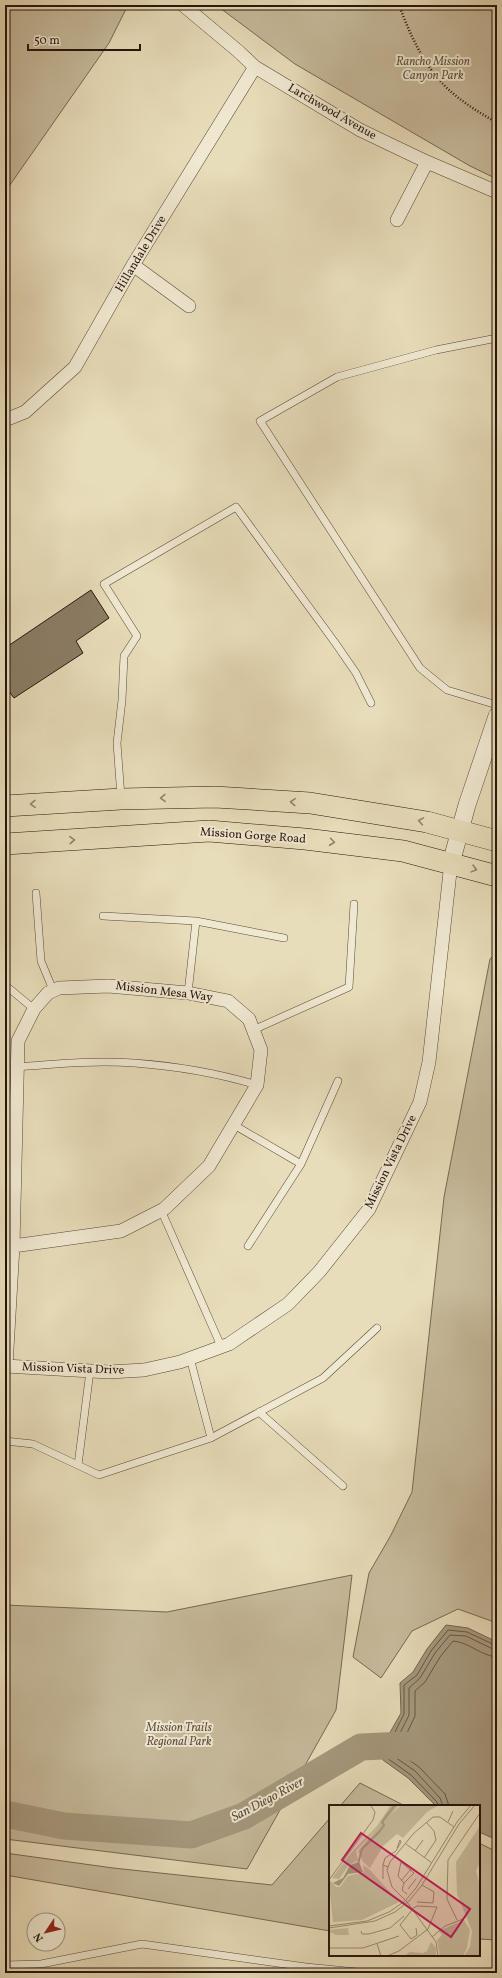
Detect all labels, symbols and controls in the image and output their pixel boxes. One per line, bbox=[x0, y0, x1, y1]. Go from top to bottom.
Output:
scale bar bbox=[28, 26, 140, 52]
text: 50 m bbox=[34, 33, 60, 49]
park label: Rancho Mission Canyon Park bbox=[396, 54, 470, 84]
street label: Larchwood Avenue bbox=[285, 80, 379, 144]
street label: Hillandale Drive bbox=[112, 212, 170, 295]
one-way arrow bbox=[160, 794, 166, 803]
one-way arrow bbox=[290, 797, 296, 806]
one-way arrow bbox=[30, 800, 36, 809]
one-way arrow bbox=[418, 817, 424, 826]
street label: Mission Gorge Road bbox=[200, 824, 307, 848]
one-way arrow bbox=[69, 836, 75, 845]
one-way arrow bbox=[329, 838, 336, 847]
one-way arrow bbox=[470, 864, 477, 873]
street label: Mission Mesa Way bbox=[115, 978, 214, 1006]
street label: Mission Vista Drive bbox=[361, 1112, 421, 1212]
street label: Mission Vista Drive bbox=[21, 1359, 125, 1379]
park label: Mission Trails Regional Park bbox=[145, 1720, 212, 1750]
water label: San Diego River bbox=[229, 1773, 308, 1827]
inset map bbox=[329, 1805, 480, 1956]
north arrow bbox=[26, 1912, 66, 1952]
text: N bbox=[31, 1929, 47, 1944]

